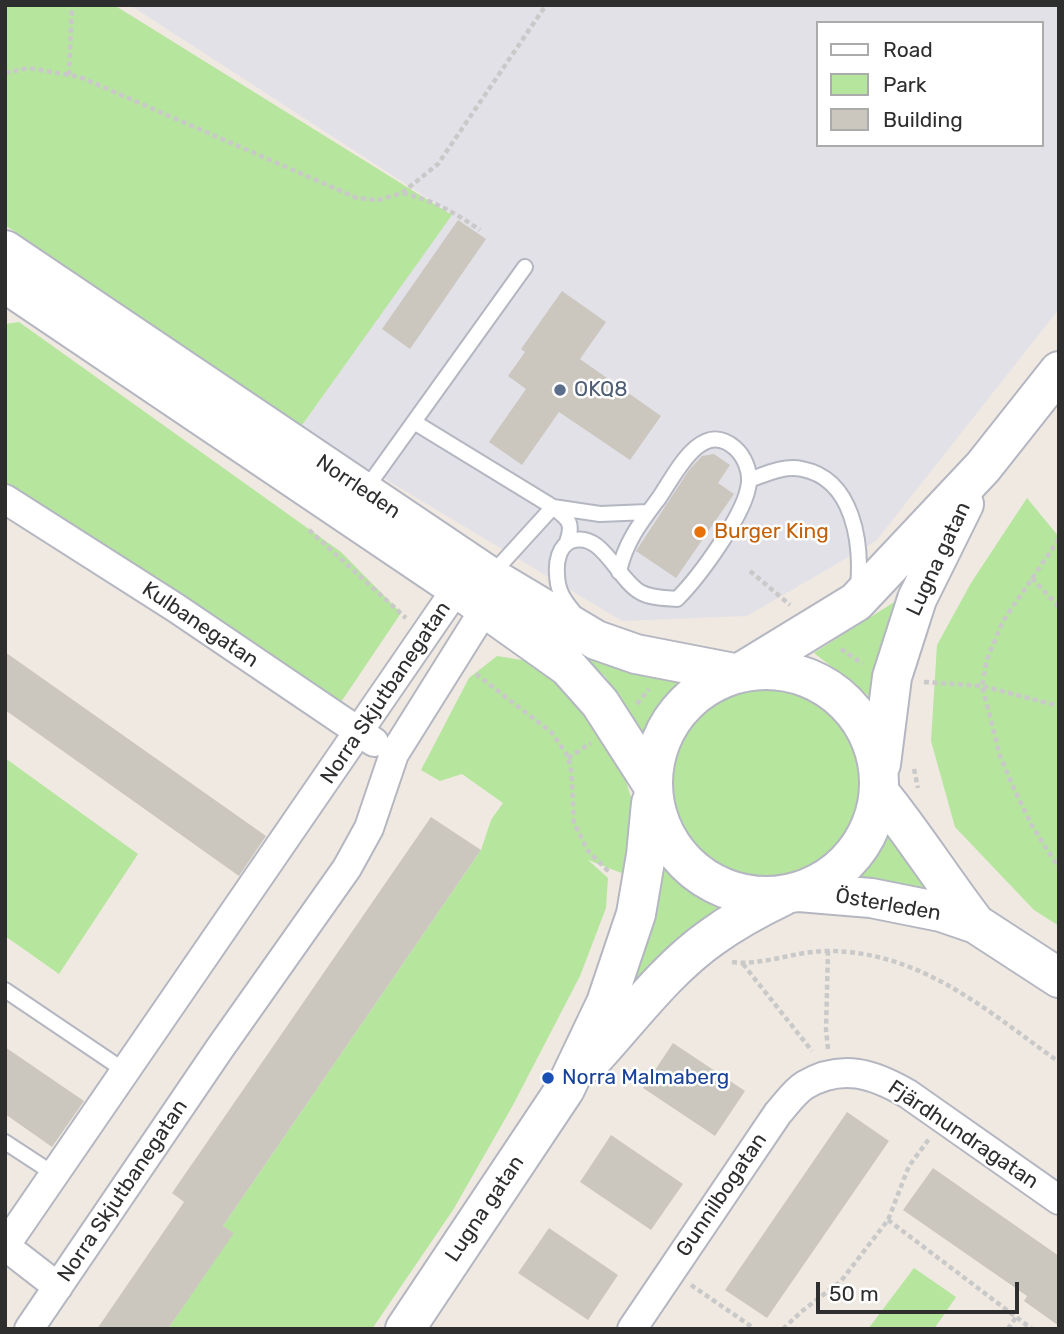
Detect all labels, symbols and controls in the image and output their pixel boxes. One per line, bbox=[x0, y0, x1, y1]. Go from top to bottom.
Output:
legend bbox=[816, 21, 1043, 147]
text: Road bbox=[883, 37, 933, 62]
text: Park bbox=[883, 72, 927, 97]
text: Building bbox=[883, 107, 963, 132]
place label: OKQ8 bbox=[574, 377, 628, 403]
marker: OKQ8 bbox=[552, 382, 568, 398]
street label: Norrleden bbox=[311, 450, 405, 524]
street label: Lugna gatan bbox=[902, 498, 976, 620]
place label: Burger King bbox=[714, 519, 829, 545]
marker: Burger King bbox=[692, 524, 708, 540]
street label: Kulbanegatan bbox=[137, 577, 263, 673]
street label: Norra Skjutbanegatan bbox=[316, 597, 456, 789]
street label: Österleden bbox=[833, 883, 943, 927]
place label: Norra Malmaberg bbox=[562, 1065, 729, 1091]
marker: Norra Malmaberg bbox=[540, 1070, 556, 1086]
street label: Fjärdhundragatan bbox=[883, 1075, 1043, 1195]
street label: Norra Skjutbanegatan bbox=[53, 1095, 193, 1287]
street label: Gunnilbogatan bbox=[671, 1128, 773, 1262]
street label: Lugna gatan bbox=[440, 1151, 530, 1267]
scale bar bbox=[819, 1268, 1022, 1312]
text: 50 m bbox=[829, 1281, 879, 1306]

